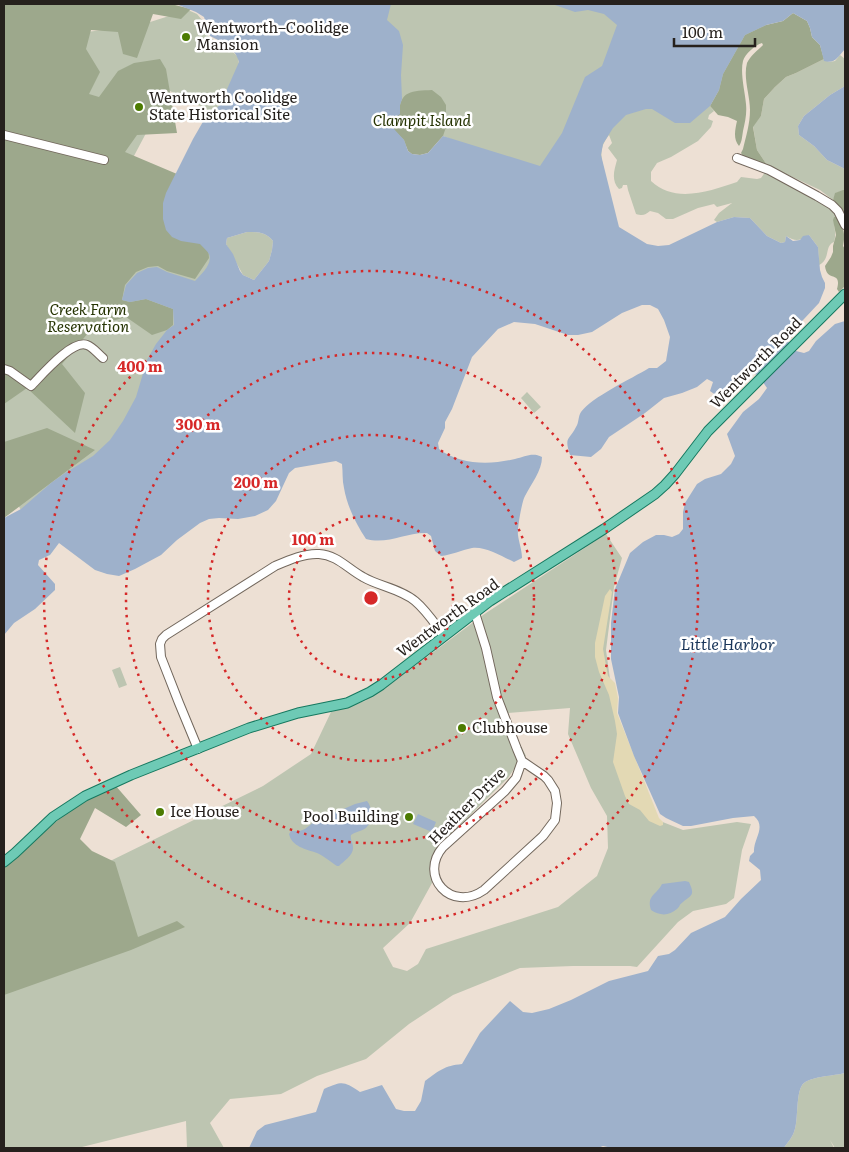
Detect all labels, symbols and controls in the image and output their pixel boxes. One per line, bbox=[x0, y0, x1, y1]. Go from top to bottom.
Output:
place label: Wentworth–Coolidge Mansion bbox=[196, 15, 349, 55]
scale bar bbox=[674, 15, 755, 47]
text: 100 m bbox=[682, 20, 723, 43]
marker: Wentworth–Coolidge Mansion bbox=[180, 31, 192, 43]
place label: Wentworth Coolidge State Historical Site bbox=[149, 85, 297, 125]
marker: Wentworth Coolidge State Historical Site bbox=[133, 101, 145, 113]
park label: Clampit Island bbox=[373, 108, 472, 131]
park label: Creek Farm Reservation bbox=[47, 297, 129, 337]
street label: Wentworth Road bbox=[704, 311, 806, 413]
text: 400 m bbox=[117, 354, 163, 377]
text: 300 m bbox=[176, 412, 220, 435]
text: 200 m bbox=[234, 470, 278, 493]
text: 100 m bbox=[292, 527, 334, 550]
street label: Wentworth Road bbox=[391, 572, 503, 662]
centre of rings bbox=[362, 589, 380, 607]
water label: Little Harbor bbox=[681, 631, 775, 655]
place label: Clubhouse bbox=[472, 715, 548, 738]
marker: Clubhouse bbox=[456, 722, 468, 734]
street label: Heather Drive bbox=[422, 761, 510, 849]
place label: Ice House bbox=[170, 799, 240, 822]
place label: Pool Building bbox=[303, 804, 400, 827]
marker: Ice House bbox=[154, 806, 166, 818]
marker: Pool Building bbox=[403, 811, 415, 823]

